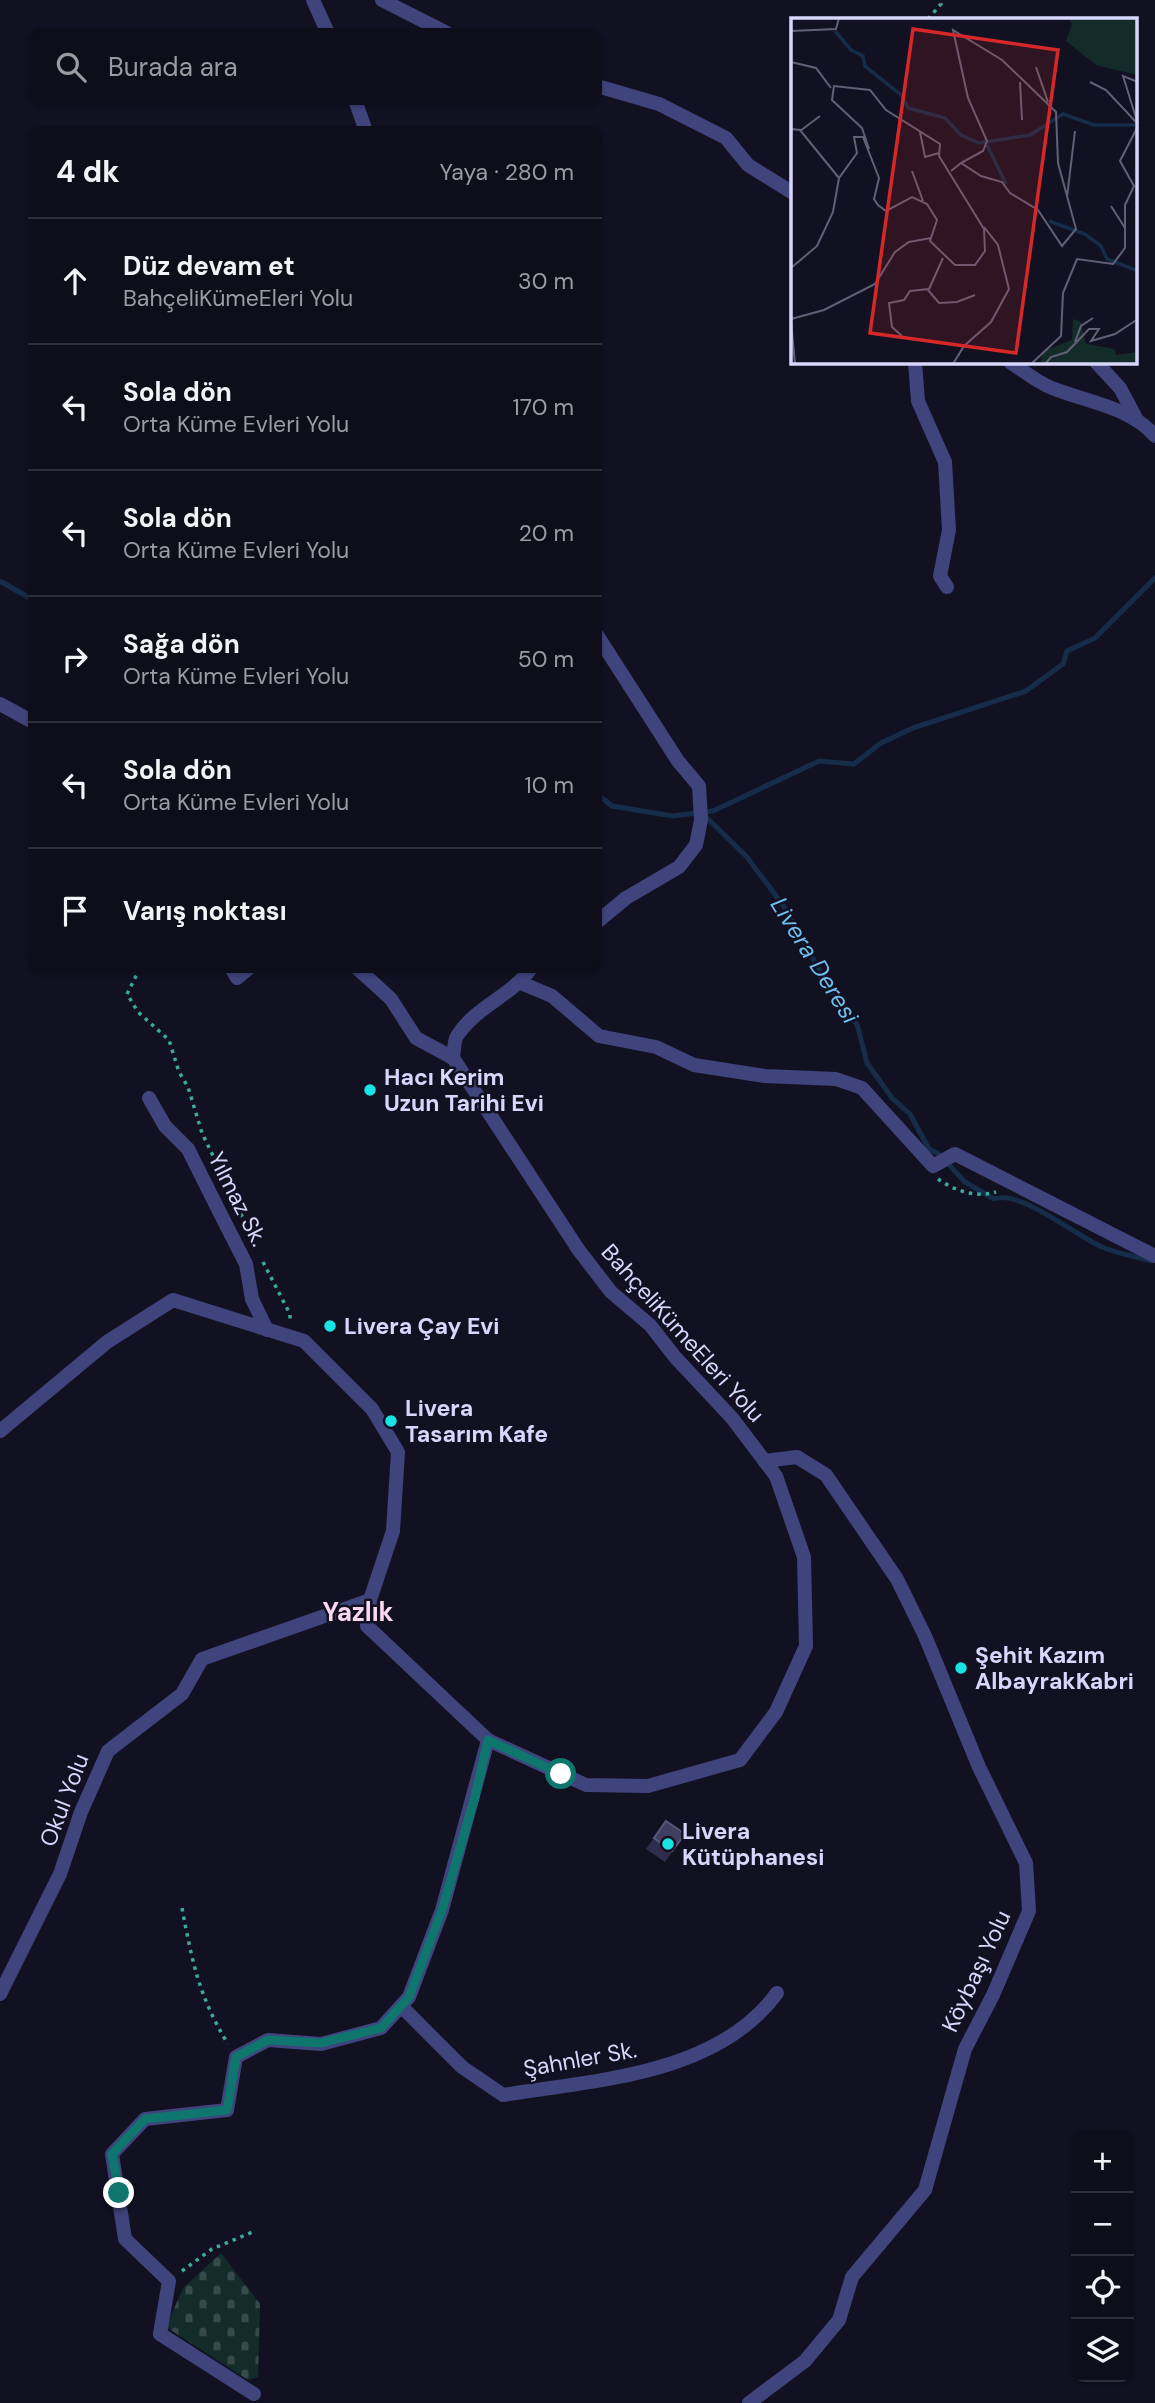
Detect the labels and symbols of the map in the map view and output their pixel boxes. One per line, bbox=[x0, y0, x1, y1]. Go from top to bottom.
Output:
inset map bbox=[791, 18, 1138, 364]
water label: Livera Deresi bbox=[764, 891, 866, 1029]
place label: Hacı Kerim Uzun Tarihi Evi bbox=[384, 1062, 544, 1118]
marker: Hacı Kerim Uzun Tarihi Evi bbox=[362, 1082, 378, 1098]
street label: Yılmaz Sk. bbox=[202, 1147, 274, 1251]
street label: BahçeliKümeEleri Yolu bbox=[595, 1237, 771, 1429]
place label: Livera Çay Evi bbox=[344, 1311, 499, 1341]
marker: Livera Çay Evi bbox=[322, 1318, 338, 1334]
place label: Livera Tasarım Kafe bbox=[405, 1393, 548, 1449]
marker: Livera Tasarım Kafe bbox=[383, 1413, 399, 1429]
district label: Yazlık bbox=[322, 1595, 394, 1629]
place label: Şehit Kazım AlbayrakKabri bbox=[975, 1640, 1134, 1696]
marker: Şehit Kazım AlbayrakKabri bbox=[953, 1660, 969, 1676]
street label: Okul Yolu bbox=[33, 1749, 95, 1851]
route start bbox=[545, 1758, 576, 1789]
place label: Livera Kütüphanesi bbox=[682, 1816, 824, 1872]
marker: Livera Kütüphanesi bbox=[660, 1836, 676, 1852]
street label: Köybaşı Yolu bbox=[935, 1905, 1017, 2037]
street label: Şahnler Sk. bbox=[521, 2034, 639, 2084]
route end bbox=[103, 2177, 134, 2208]

